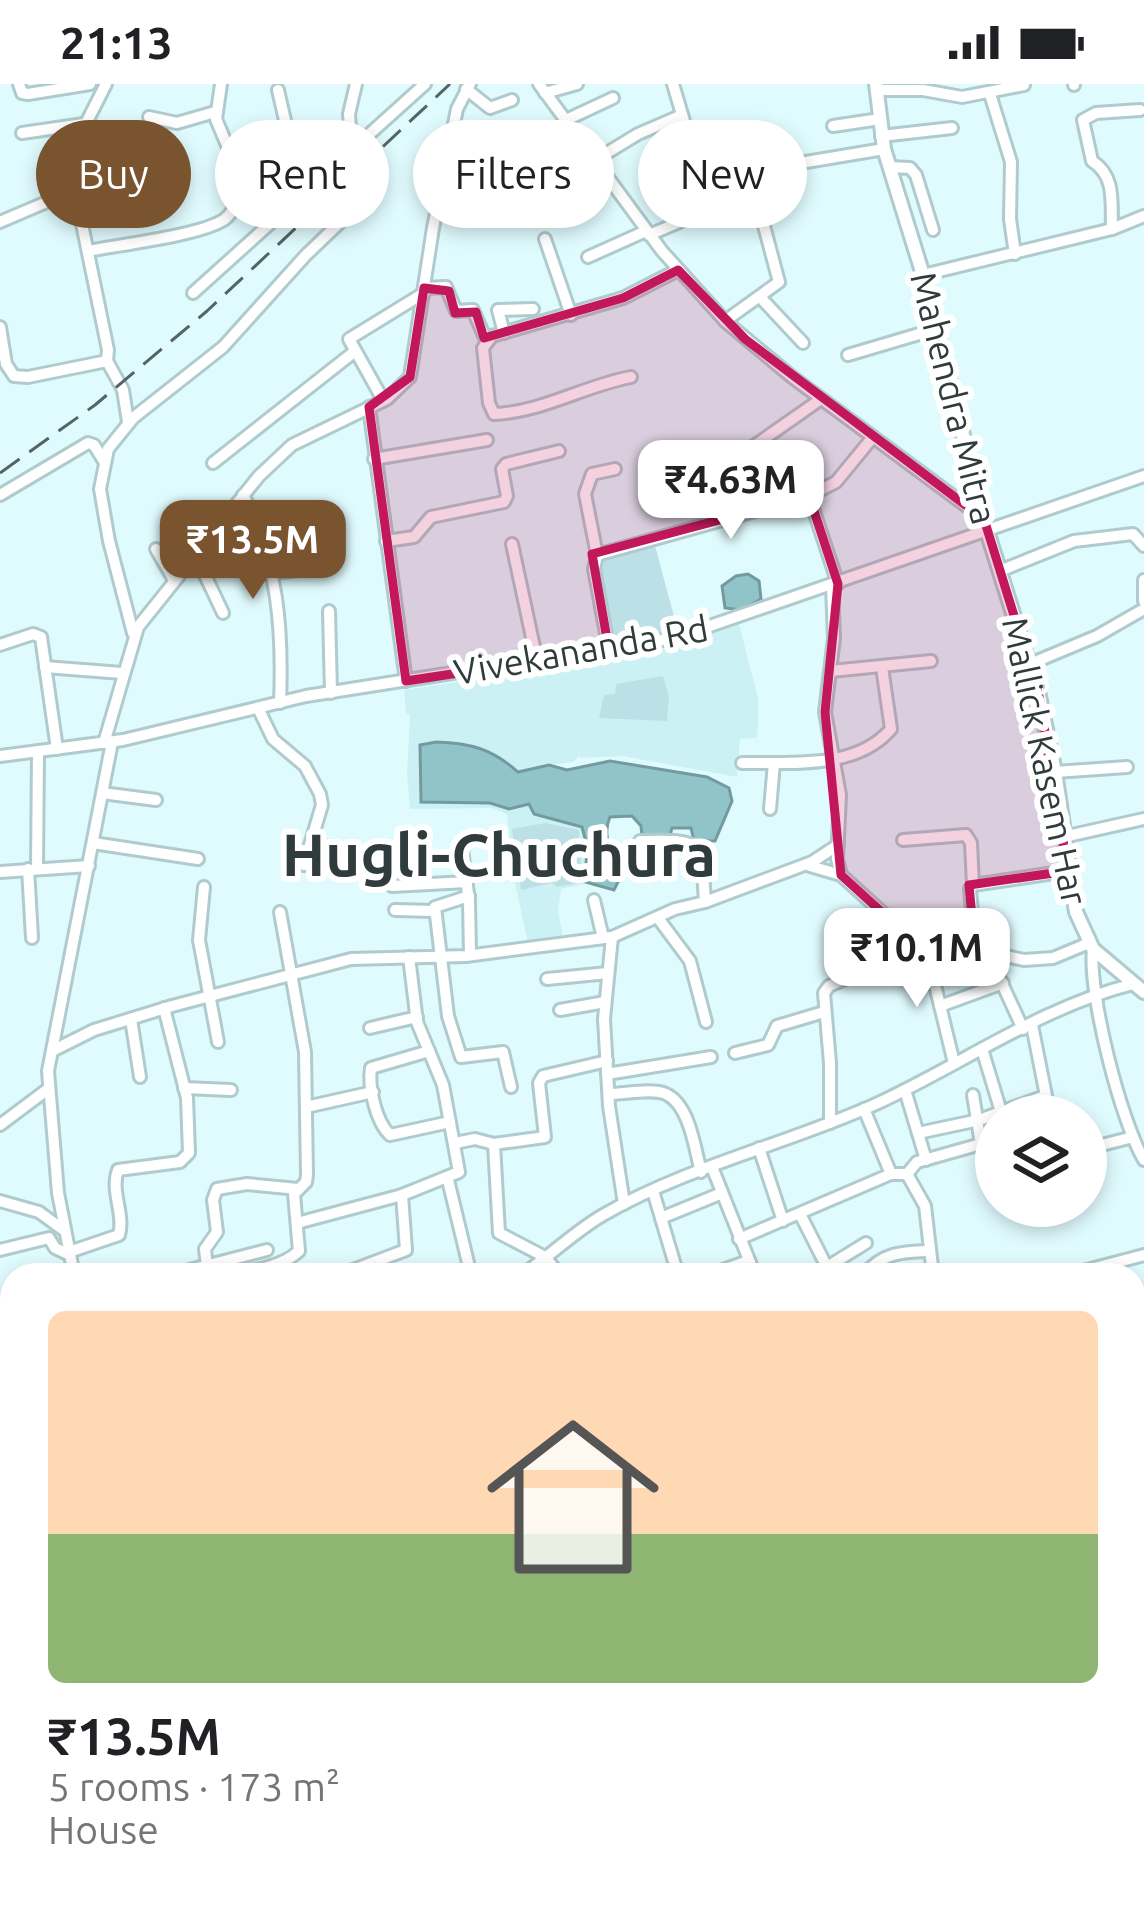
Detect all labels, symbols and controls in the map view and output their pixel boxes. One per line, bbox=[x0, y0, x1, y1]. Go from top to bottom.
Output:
text: 21:13 bbox=[60, 17, 173, 68]
chip: Buy bbox=[36, 120, 191, 228]
chip: Rent bbox=[215, 120, 389, 228]
chip: Filters bbox=[413, 120, 614, 228]
chip: New bbox=[638, 120, 807, 228]
street label: Mahendra Mitra bbox=[903, 268, 1006, 528]
pin: ₹4.63M bbox=[633, 440, 829, 542]
text: ₹4.63M bbox=[665, 457, 797, 500]
pin: ₹13.5M bbox=[155, 500, 351, 602]
text: ₹13.5M bbox=[187, 517, 319, 560]
street label: Vivekananda Rd bbox=[451, 607, 711, 692]
street label: Mallick Kasem Har bbox=[995, 613, 1096, 909]
district label: Hugli-Chuchura bbox=[282, 820, 716, 887]
pin: ₹10.1M bbox=[819, 908, 1015, 1010]
text: ₹10.1M bbox=[851, 925, 983, 968]
map controls bbox=[975, 1095, 1107, 1227]
button: layers bbox=[975, 1095, 1107, 1227]
icon: home bbox=[465, 1389, 681, 1605]
text: ₹13.5M bbox=[48, 1707, 221, 1765]
text: 5 rooms · 173 m² bbox=[48, 1765, 340, 1808]
text: House bbox=[48, 1808, 159, 1851]

